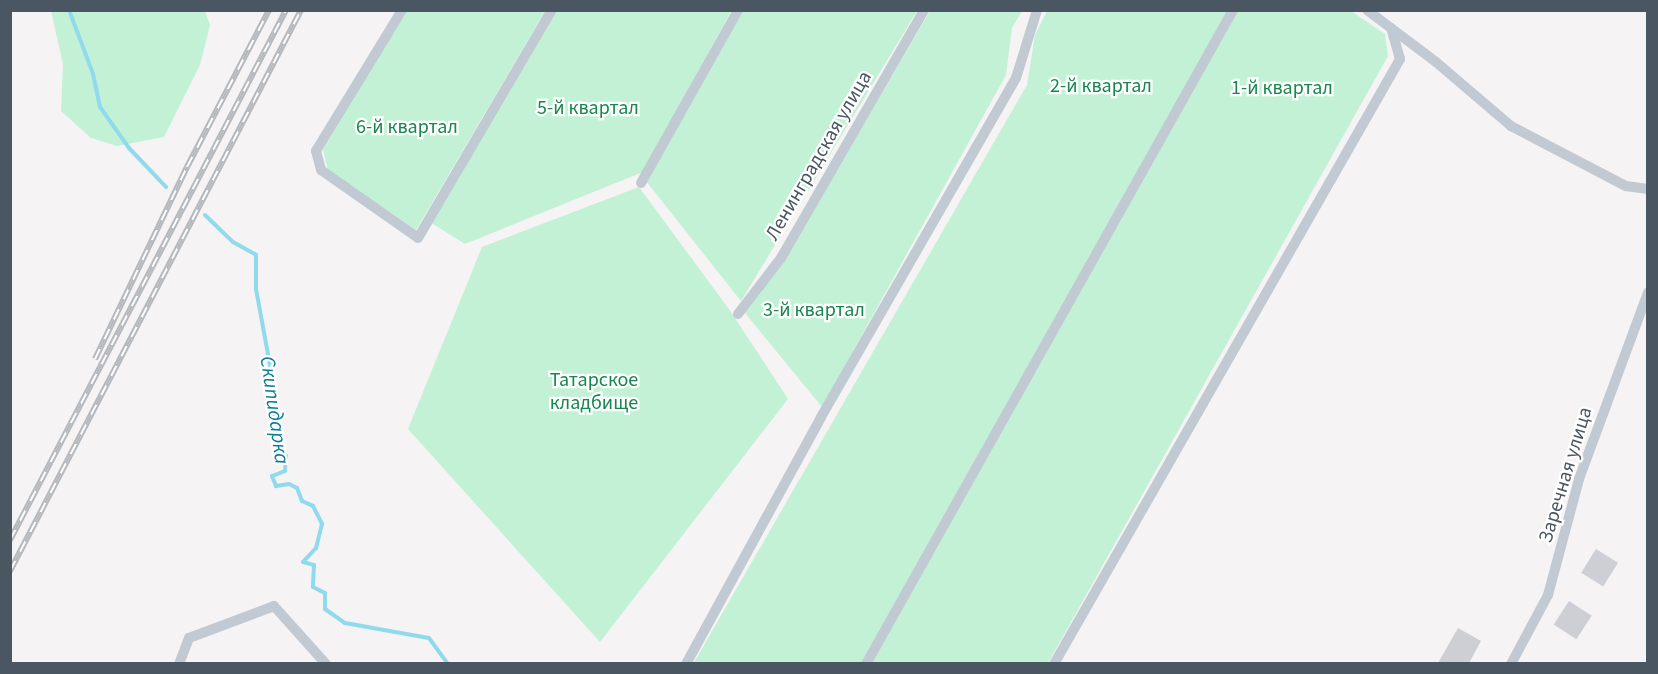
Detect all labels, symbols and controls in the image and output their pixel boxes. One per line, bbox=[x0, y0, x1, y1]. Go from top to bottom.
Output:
street label: Ленинградская улица bbox=[761, 67, 877, 245]
park label: 2-й квартал bbox=[1050, 74, 1152, 98]
park label: 1-й квартал bbox=[1231, 76, 1333, 100]
park label: 5-й квартал bbox=[537, 96, 639, 120]
park label: 6-й квартал bbox=[356, 115, 458, 139]
park label: 3-й квартал bbox=[763, 298, 865, 322]
water label: Скипидарка bbox=[255, 354, 295, 466]
park label: Татарское кладбище bbox=[550, 369, 638, 416]
street label: Заречная улица bbox=[1534, 404, 1598, 546]

